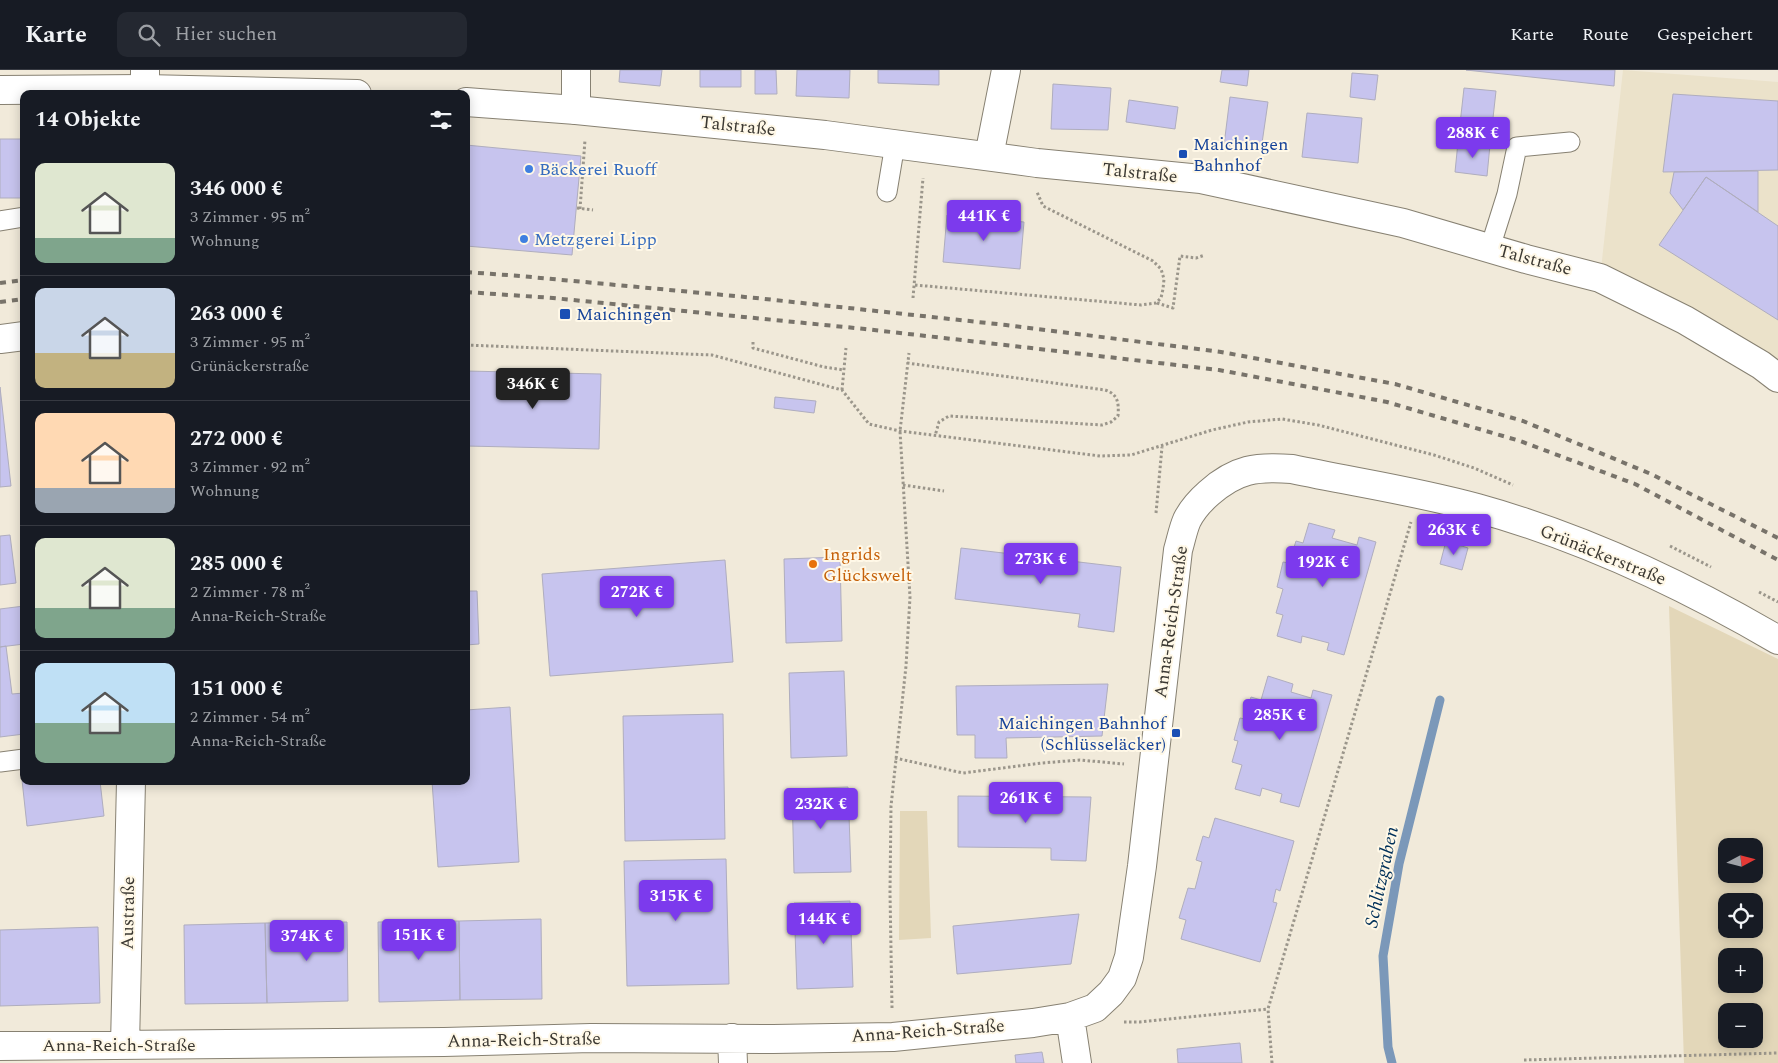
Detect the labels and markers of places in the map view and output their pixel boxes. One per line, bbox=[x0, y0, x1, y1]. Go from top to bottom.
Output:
pin: 288K € bbox=[1432, 116, 1514, 159]
place label: Maichingen Bahnhof bbox=[1193, 131, 1289, 179]
marker: Maichingen Bahnhof bbox=[1177, 148, 1189, 160]
place label: Bäckerei Ruoff bbox=[539, 156, 658, 183]
marker: Bäckerei Ruoff bbox=[523, 163, 535, 175]
pin: 441K € bbox=[943, 200, 1025, 242]
place label: Metzgerei Lipp bbox=[534, 226, 657, 253]
marker: Metzgerei Lipp bbox=[518, 233, 530, 245]
place label: Maichingen bbox=[576, 301, 672, 328]
marker: Maichingen bbox=[558, 307, 572, 321]
pin: 346K € bbox=[492, 368, 574, 410]
pin: 263K € bbox=[1413, 514, 1495, 556]
place label: Ingrids Glückswelt bbox=[823, 541, 912, 589]
pin: 273K € bbox=[1000, 542, 1082, 585]
pin: 192K € bbox=[1282, 546, 1364, 588]
marker: Ingrids Glückswelt bbox=[807, 558, 819, 570]
pin: 272K € bbox=[596, 576, 678, 618]
pin: 285K € bbox=[1239, 698, 1321, 741]
place label: Maichingen Bahnhof (Schlüsseläcker) bbox=[998, 710, 1168, 758]
marker: Maichingen Bahnhof (Schlüsseläcker) bbox=[1170, 727, 1182, 739]
pin: 261K € bbox=[985, 782, 1067, 824]
pin: 232K € bbox=[780, 788, 862, 830]
pin: 315K € bbox=[635, 880, 717, 922]
pin: 144K € bbox=[783, 902, 865, 945]
pin: 151K € bbox=[378, 918, 460, 961]
pin: 374K € bbox=[266, 920, 348, 962]

